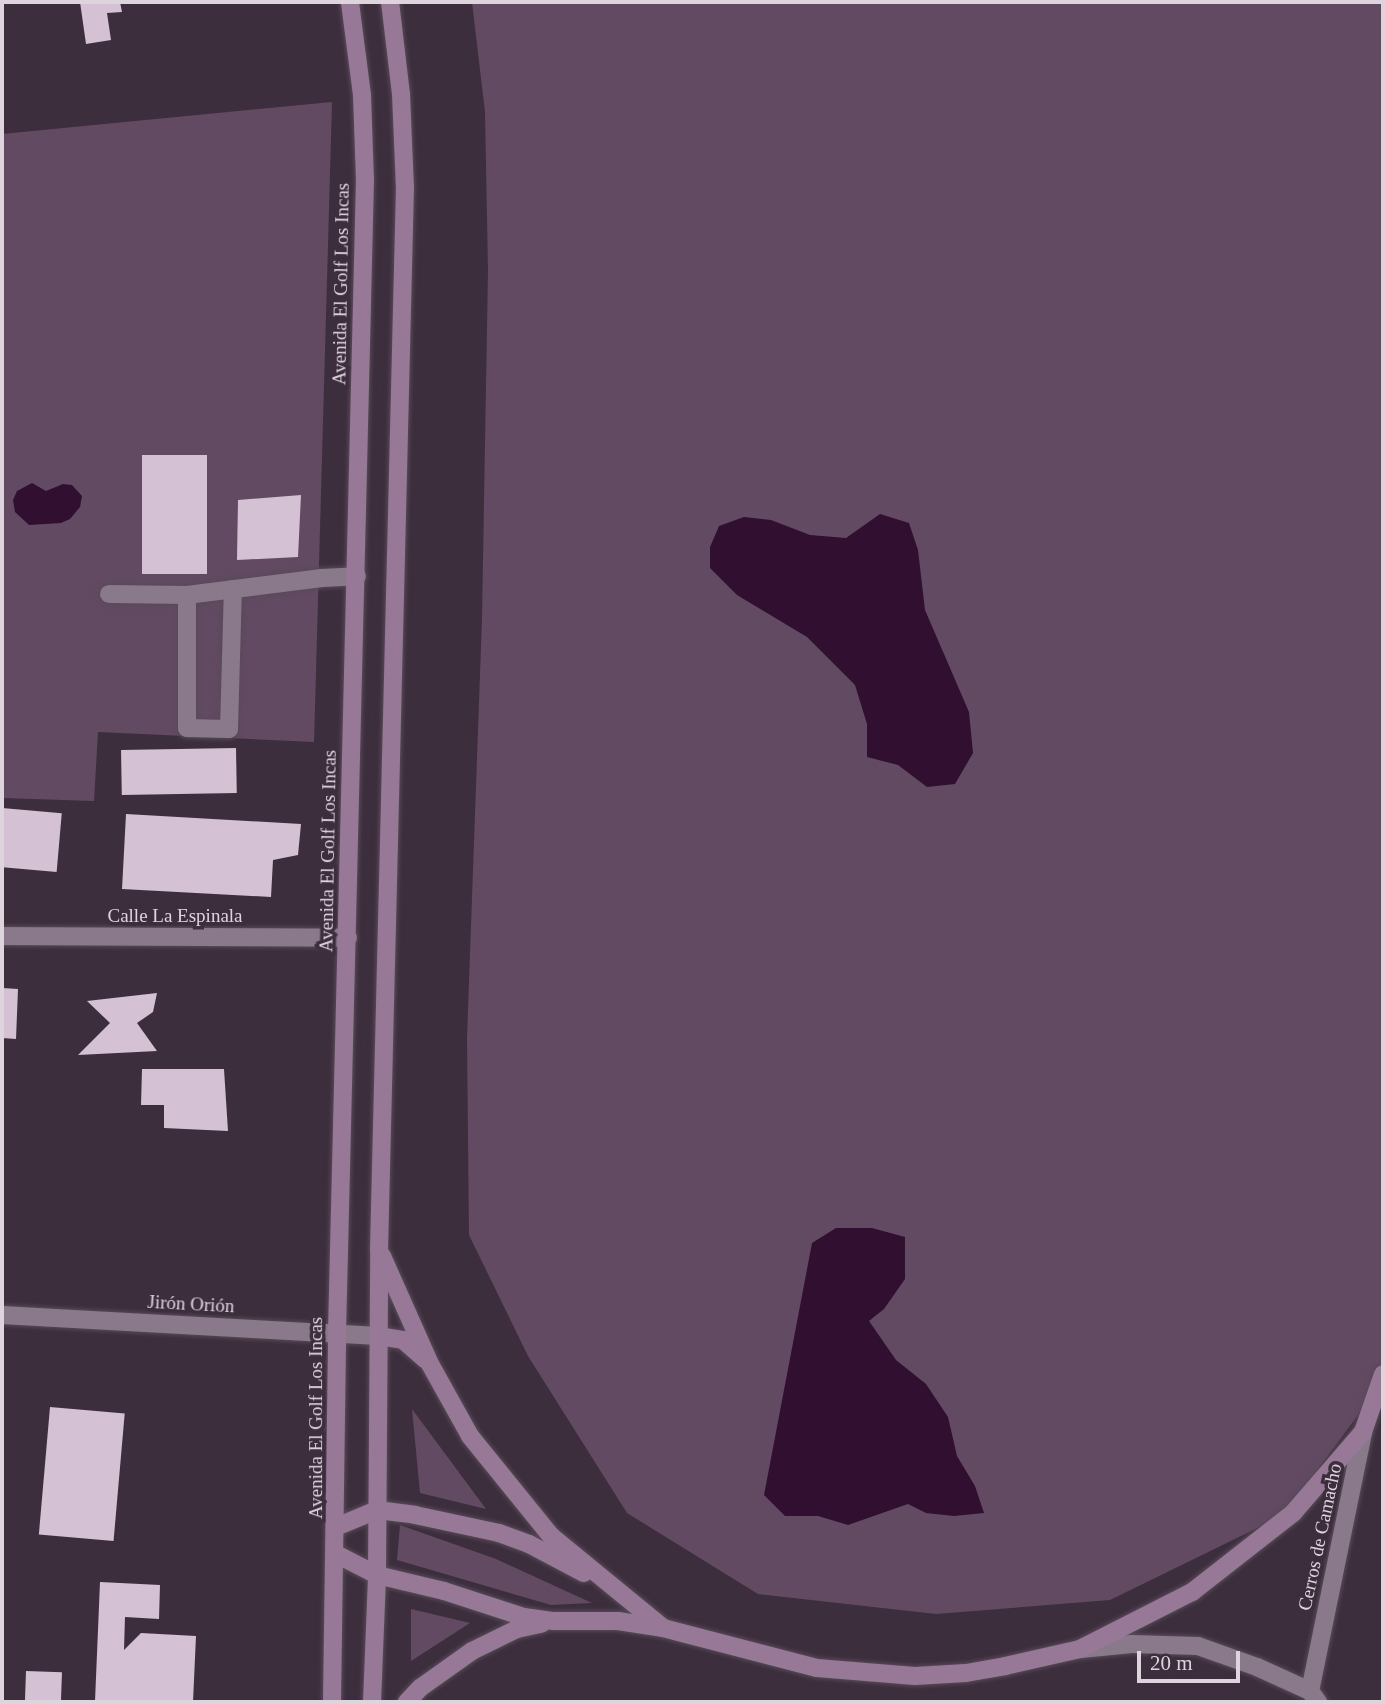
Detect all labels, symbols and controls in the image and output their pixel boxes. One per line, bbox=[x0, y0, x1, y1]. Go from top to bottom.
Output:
street label: Avenida El Golf Los Incas bbox=[328, 183, 354, 385]
street label: Avenida El Golf Los Incas bbox=[315, 750, 341, 952]
street label: Calle La Espinala bbox=[107, 905, 243, 927]
street label: Jirón Orión bbox=[147, 1290, 235, 1318]
street label: Avenida El Golf Los Incas bbox=[305, 1317, 327, 1519]
street label: Cerros de Camacho bbox=[1293, 1461, 1347, 1613]
scale bar bbox=[1140, 1638, 1243, 1682]
text: 20 m bbox=[1150, 1651, 1193, 1675]

